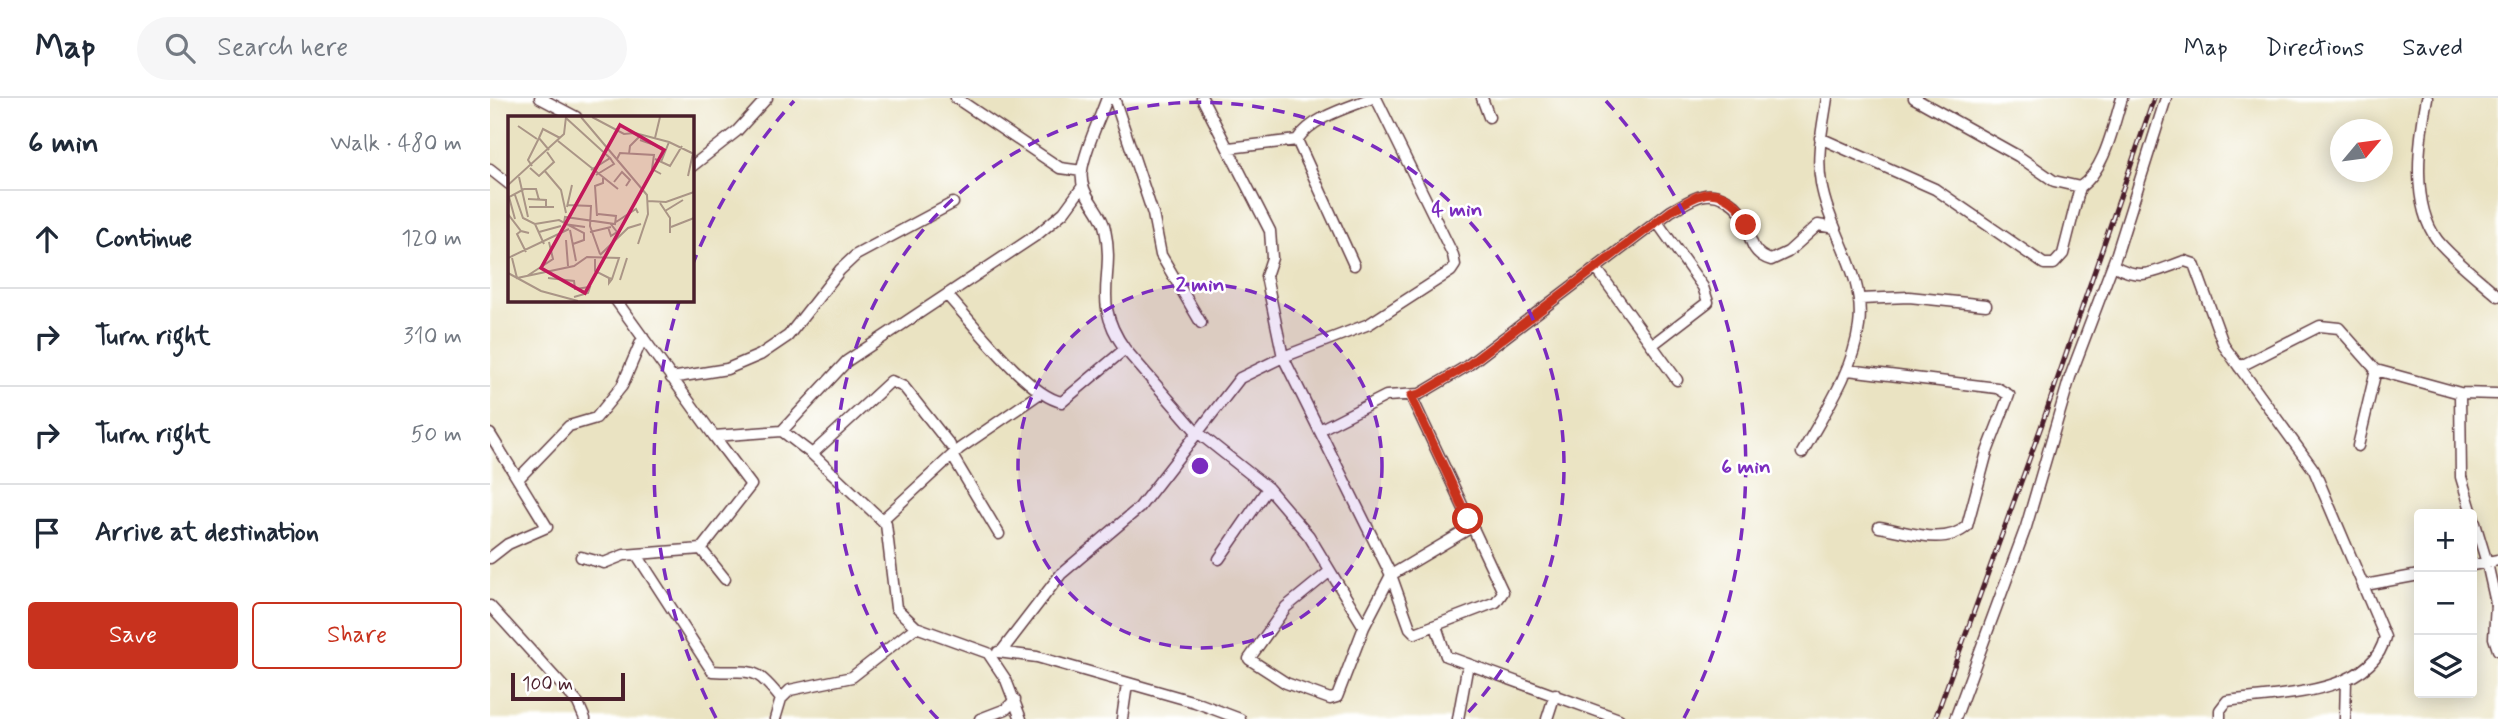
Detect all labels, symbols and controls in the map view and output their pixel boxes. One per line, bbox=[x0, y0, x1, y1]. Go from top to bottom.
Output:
search box bbox=[137, 17, 627, 80]
text: Map bbox=[35, 26, 95, 70]
icon: search bbox=[161, 29, 199, 67]
text: Search here bbox=[217, 31, 348, 65]
text: Map bbox=[2184, 33, 2228, 64]
text: Directions bbox=[2266, 33, 2364, 64]
text: Saved bbox=[2402, 33, 2463, 64]
inset map bbox=[508, 116, 693, 301]
north arrow bbox=[2330, 119, 2393, 182]
text: 6 min bbox=[28, 124, 99, 163]
text: Walk · 480 m bbox=[330, 129, 462, 159]
text: 4 min bbox=[1431, 196, 1483, 224]
route end bbox=[1730, 209, 1761, 240]
icon: ahead bbox=[28, 220, 66, 258]
text: Continue bbox=[95, 222, 192, 256]
text: 120 m bbox=[401, 224, 462, 254]
text: 2 min bbox=[1175, 271, 1225, 299]
icon: right bbox=[28, 318, 66, 356]
text: Turn right bbox=[95, 320, 211, 354]
text: 310 m bbox=[403, 322, 462, 352]
icon: right bbox=[28, 416, 66, 454]
text: Turn right bbox=[95, 418, 211, 452]
text: 50 m bbox=[411, 420, 462, 450]
text: 6 min bbox=[1721, 453, 1771, 481]
centre of rings bbox=[1188, 454, 1212, 478]
route start bbox=[1452, 503, 1483, 534]
map controls bbox=[2414, 509, 2477, 698]
button: + bbox=[2414, 509, 2477, 572]
icon: arrive bbox=[28, 514, 66, 552]
text: Arrive at destination bbox=[95, 516, 319, 550]
button: − bbox=[2414, 572, 2477, 635]
button: Save bbox=[28, 602, 238, 669]
button: Share bbox=[252, 602, 462, 669]
button: layers bbox=[2414, 635, 2477, 698]
scale bar bbox=[511, 670, 625, 702]
text: 100 m bbox=[522, 672, 573, 697]

